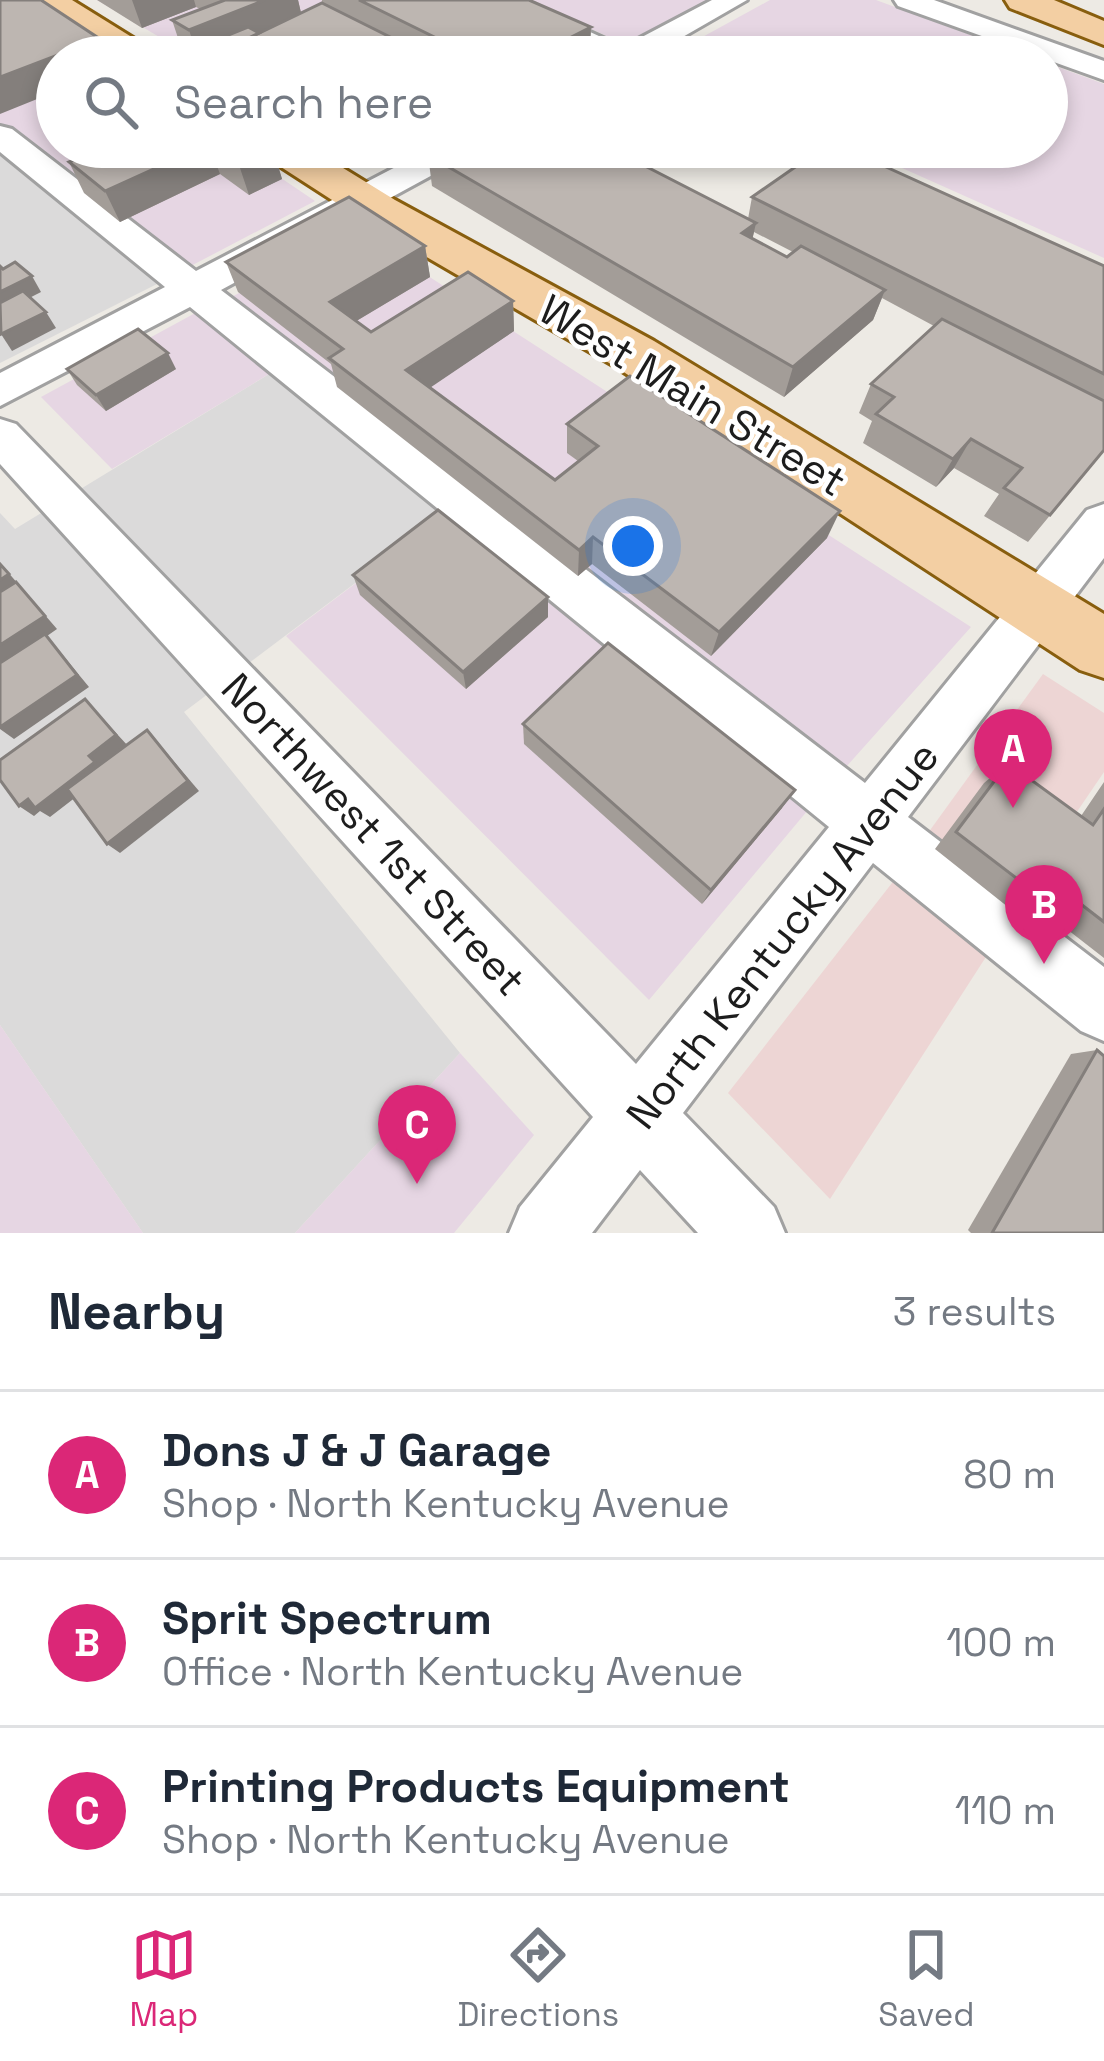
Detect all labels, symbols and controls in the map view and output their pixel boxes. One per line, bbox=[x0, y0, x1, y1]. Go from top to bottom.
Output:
search box bbox=[36, 36, 1068, 168]
icon: search bbox=[78, 69, 144, 135]
text: Search here bbox=[174, 74, 433, 131]
street label: West Main Street bbox=[530, 283, 856, 508]
your location bbox=[603, 516, 663, 576]
street label: Northwest 1st Street bbox=[210, 662, 537, 1007]
pin: A bbox=[974, 709, 1052, 808]
street label: North Kentucky Avenue bbox=[615, 731, 950, 1140]
pin: B bbox=[1005, 865, 1083, 964]
pin: C bbox=[378, 1085, 456, 1184]
text: Nearby bbox=[48, 1279, 225, 1344]
text: 3 results bbox=[893, 1287, 1056, 1336]
text: Dons J & J Garage bbox=[162, 1422, 551, 1479]
text: A bbox=[75, 1450, 99, 1499]
text: 80 m bbox=[963, 1450, 1056, 1499]
text: Shop · North Kentucky Avenue bbox=[162, 1479, 730, 1528]
text: Sprit Spectrum bbox=[162, 1590, 492, 1647]
text: B bbox=[74, 1618, 100, 1667]
text: 100 m bbox=[946, 1618, 1056, 1667]
text: Office · North Kentucky Avenue bbox=[162, 1647, 743, 1696]
text: Printing Products Equipment bbox=[162, 1758, 790, 1815]
text: C bbox=[74, 1786, 100, 1835]
text: 110 m bbox=[955, 1786, 1056, 1835]
text: Shop · North Kentucky Avenue bbox=[162, 1815, 730, 1864]
tab: Map bbox=[130, 1922, 198, 2036]
tab: Directions bbox=[457, 1922, 619, 2036]
tab: Saved bbox=[878, 1922, 974, 2036]

